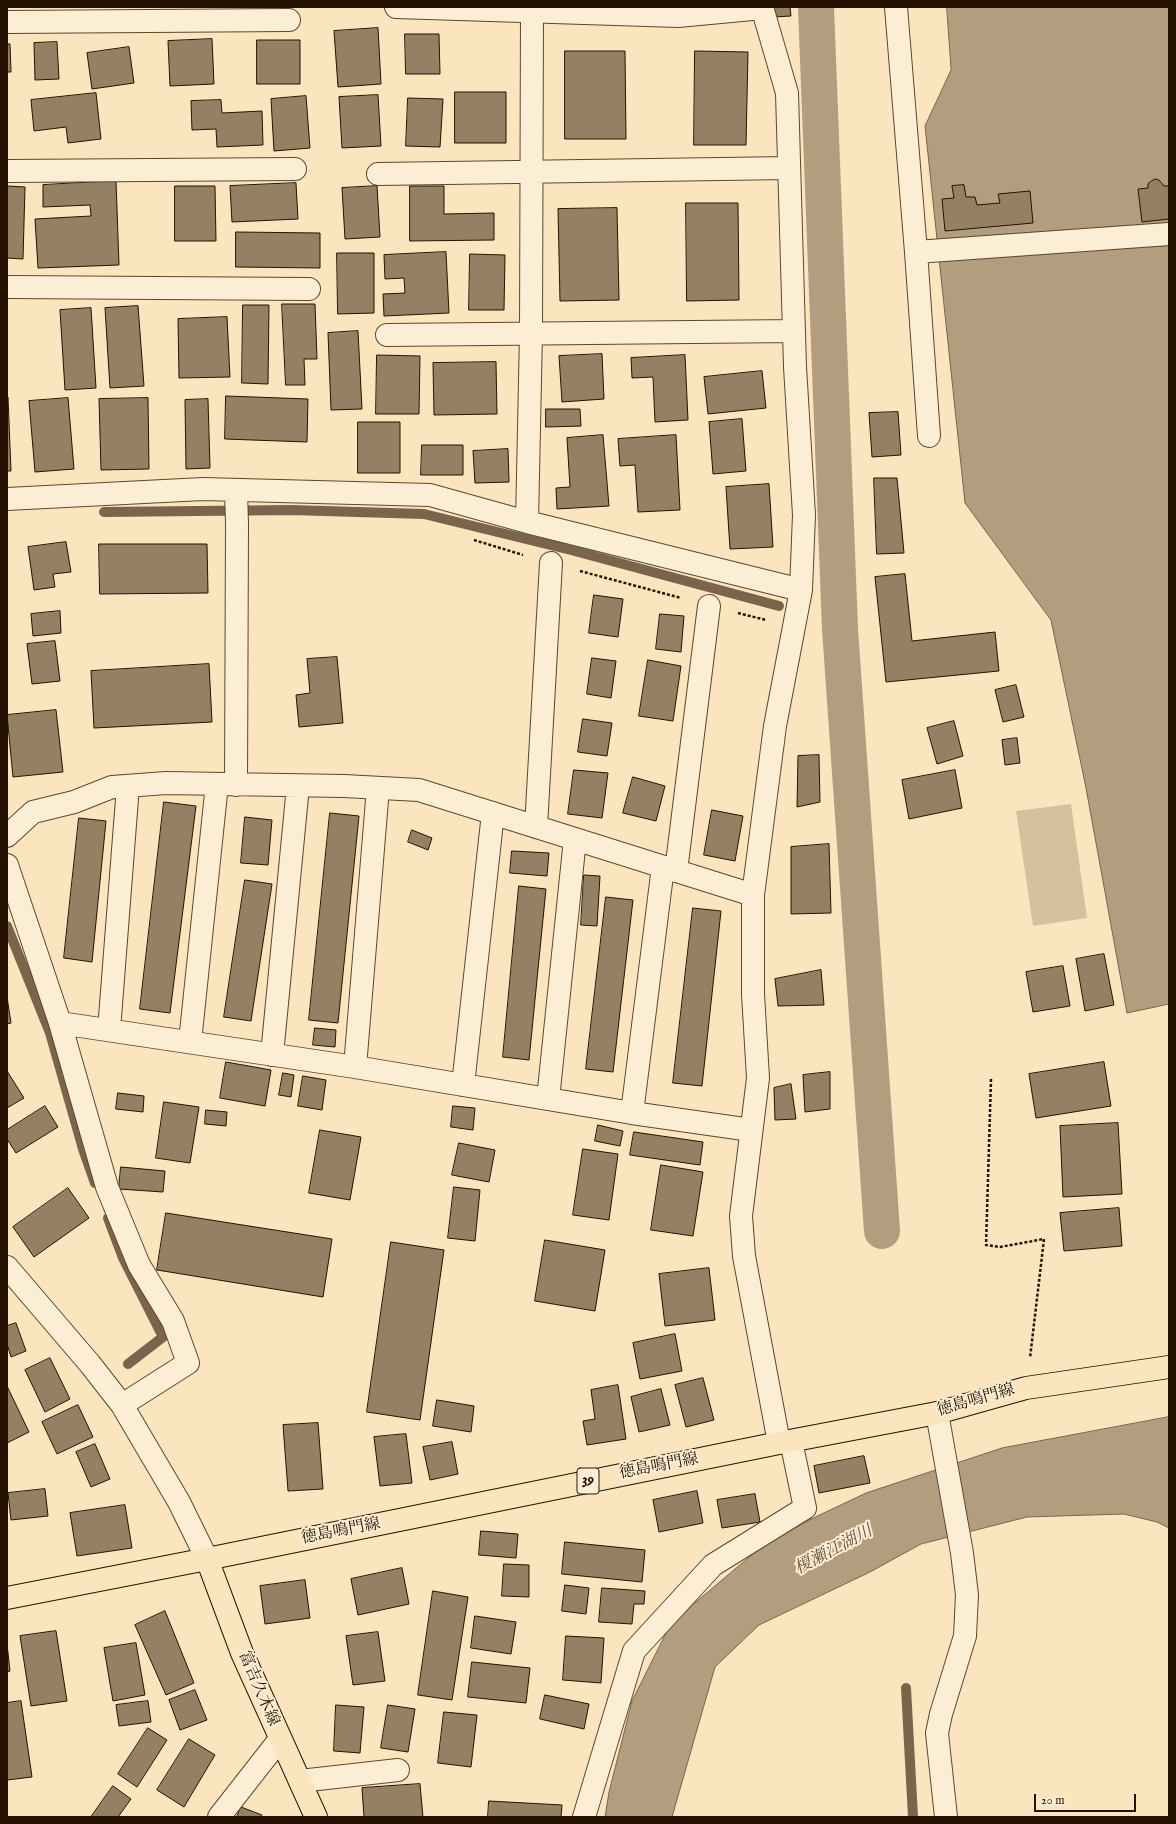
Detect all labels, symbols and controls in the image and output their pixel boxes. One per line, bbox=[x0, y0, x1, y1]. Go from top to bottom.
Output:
street label: 徳島鳴門線 bbox=[935, 1381, 1017, 1421]
street label: 徳島鳴門線 bbox=[618, 1450, 700, 1484]
road number: 39 bbox=[577, 1468, 599, 1494]
street label: 徳島鳴門線 bbox=[300, 1515, 382, 1549]
water label: 榎瀬江湖川 bbox=[792, 1522, 876, 1580]
street label: 富吉久木線 bbox=[234, 1648, 282, 1730]
scale bar bbox=[1036, 1786, 1138, 1812]
text: 20 m bbox=[1041, 1793, 1064, 1808]

